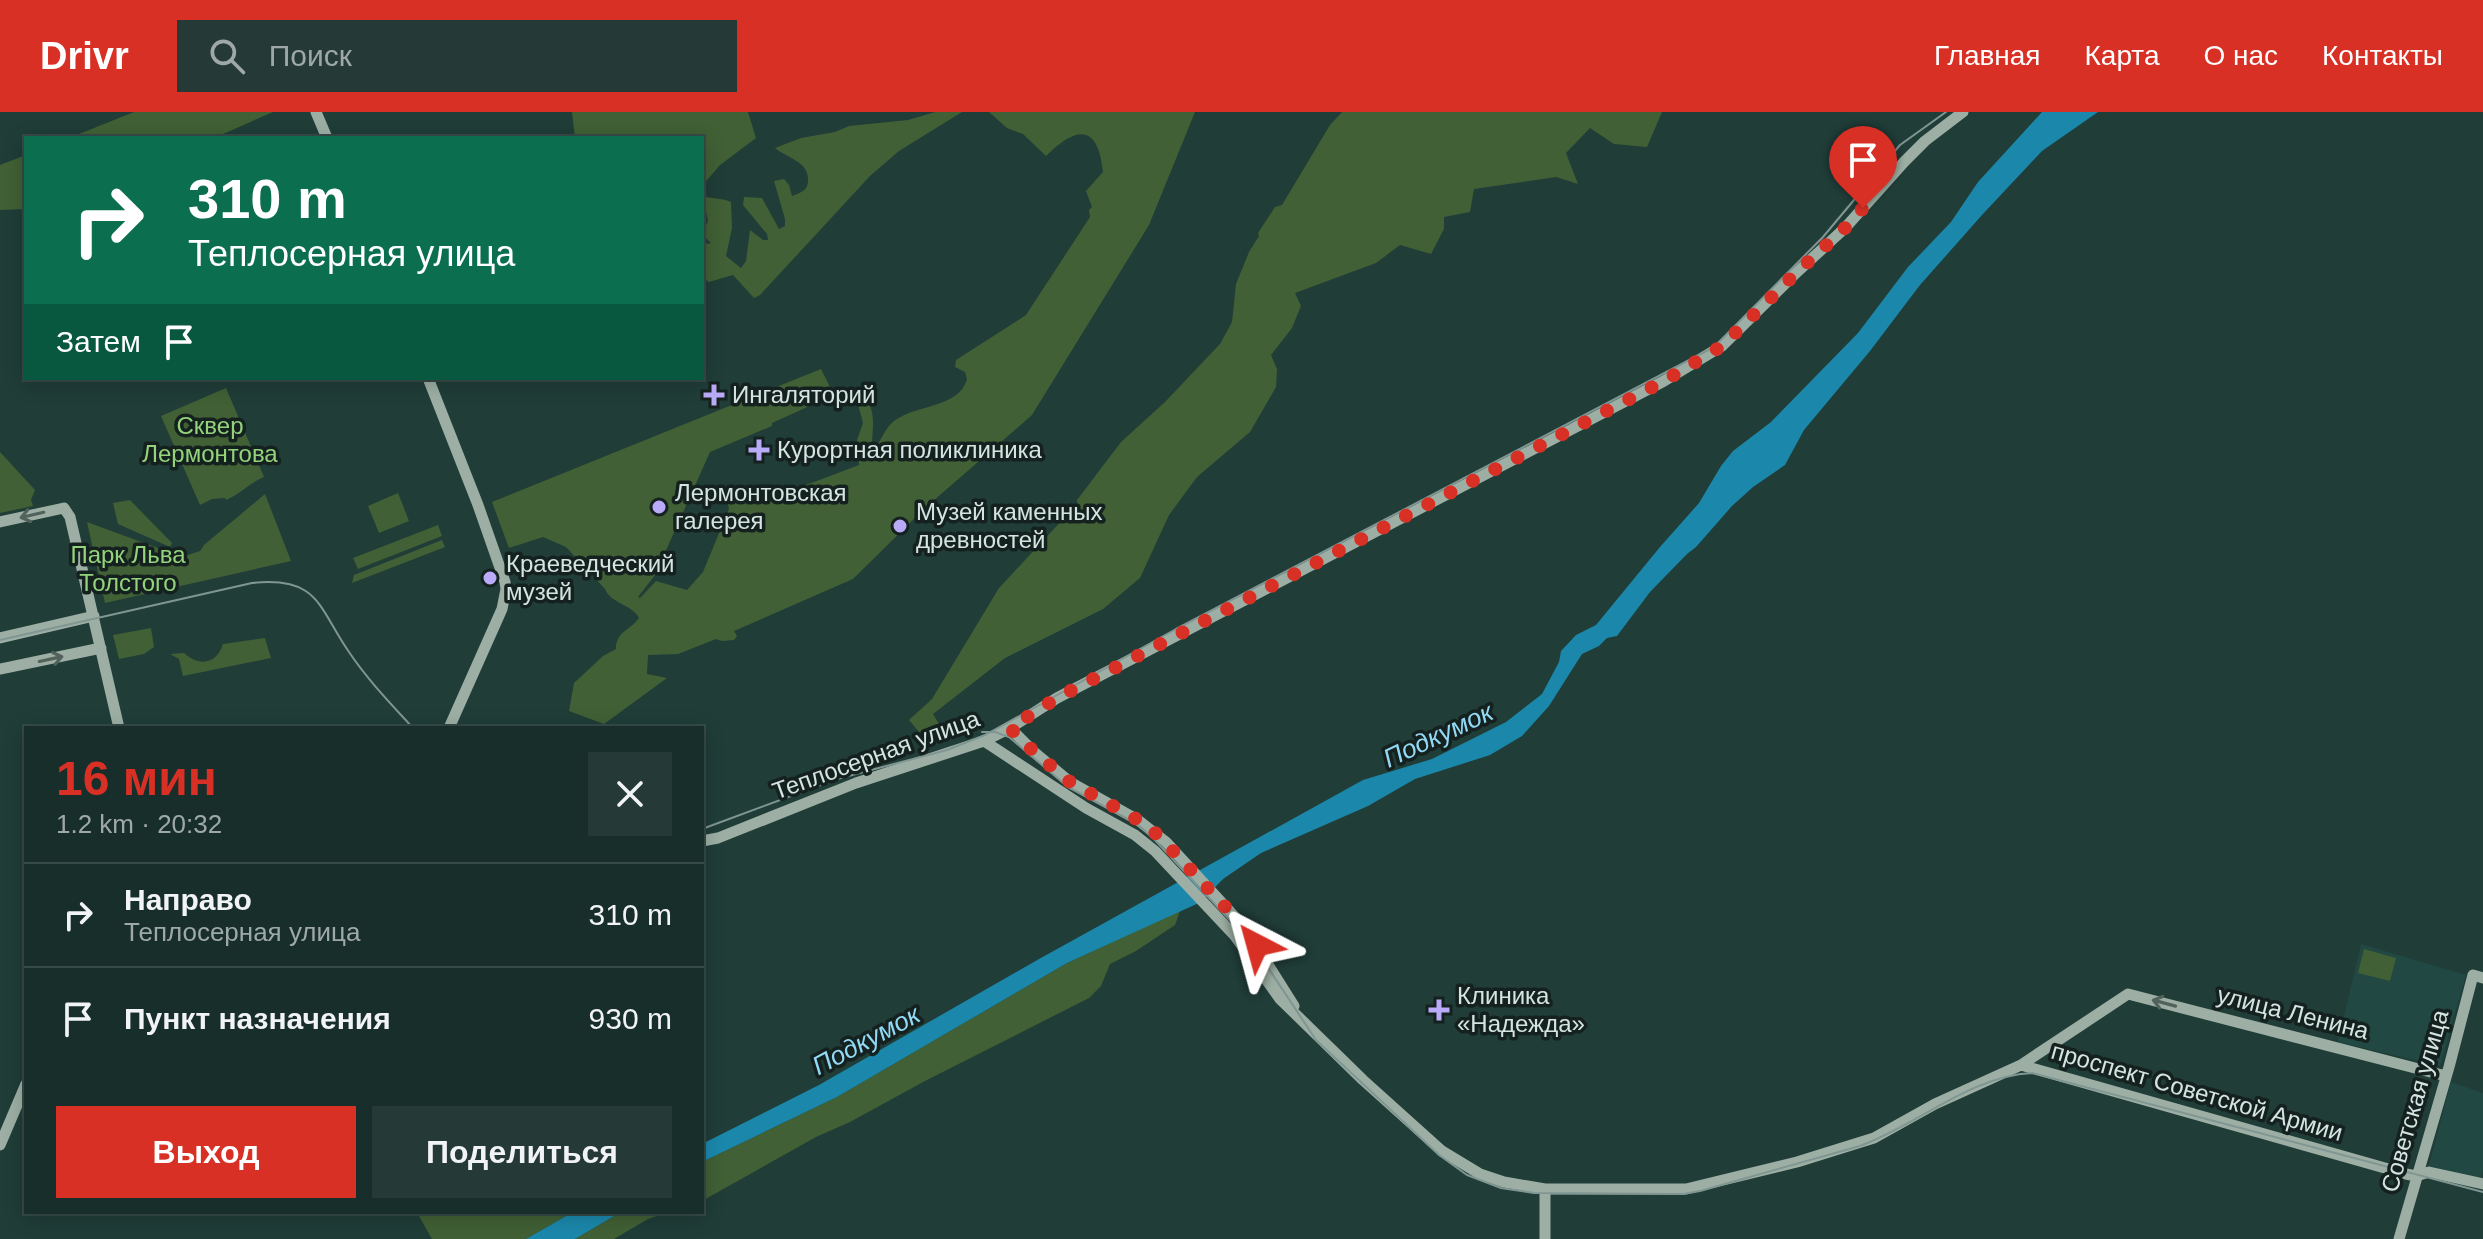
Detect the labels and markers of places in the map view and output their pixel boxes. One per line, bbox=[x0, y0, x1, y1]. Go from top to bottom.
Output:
pin bbox=[1829, 126, 1897, 208]
place label: Ингаляторий bbox=[732, 381, 875, 408]
marker: Ингаляторий bbox=[703, 384, 725, 406]
place label: Курортная поликлиника bbox=[777, 436, 1043, 463]
marker: Курортная поликлиника bbox=[748, 439, 770, 461]
place label: Лермонтовская галерея bbox=[675, 479, 846, 534]
marker: Лермонтовская галерея bbox=[650, 498, 668, 516]
place label: Музей каменных древностей bbox=[916, 498, 1102, 553]
marker: Музей каменных древностей bbox=[891, 517, 909, 535]
place label: Краеведческий музей bbox=[506, 550, 675, 605]
marker: Краеведческий музей bbox=[481, 569, 499, 587]
place label: Клиника «Надежда» bbox=[1457, 982, 1585, 1037]
marker: Клиника «Надежда» bbox=[1428, 999, 1450, 1021]

